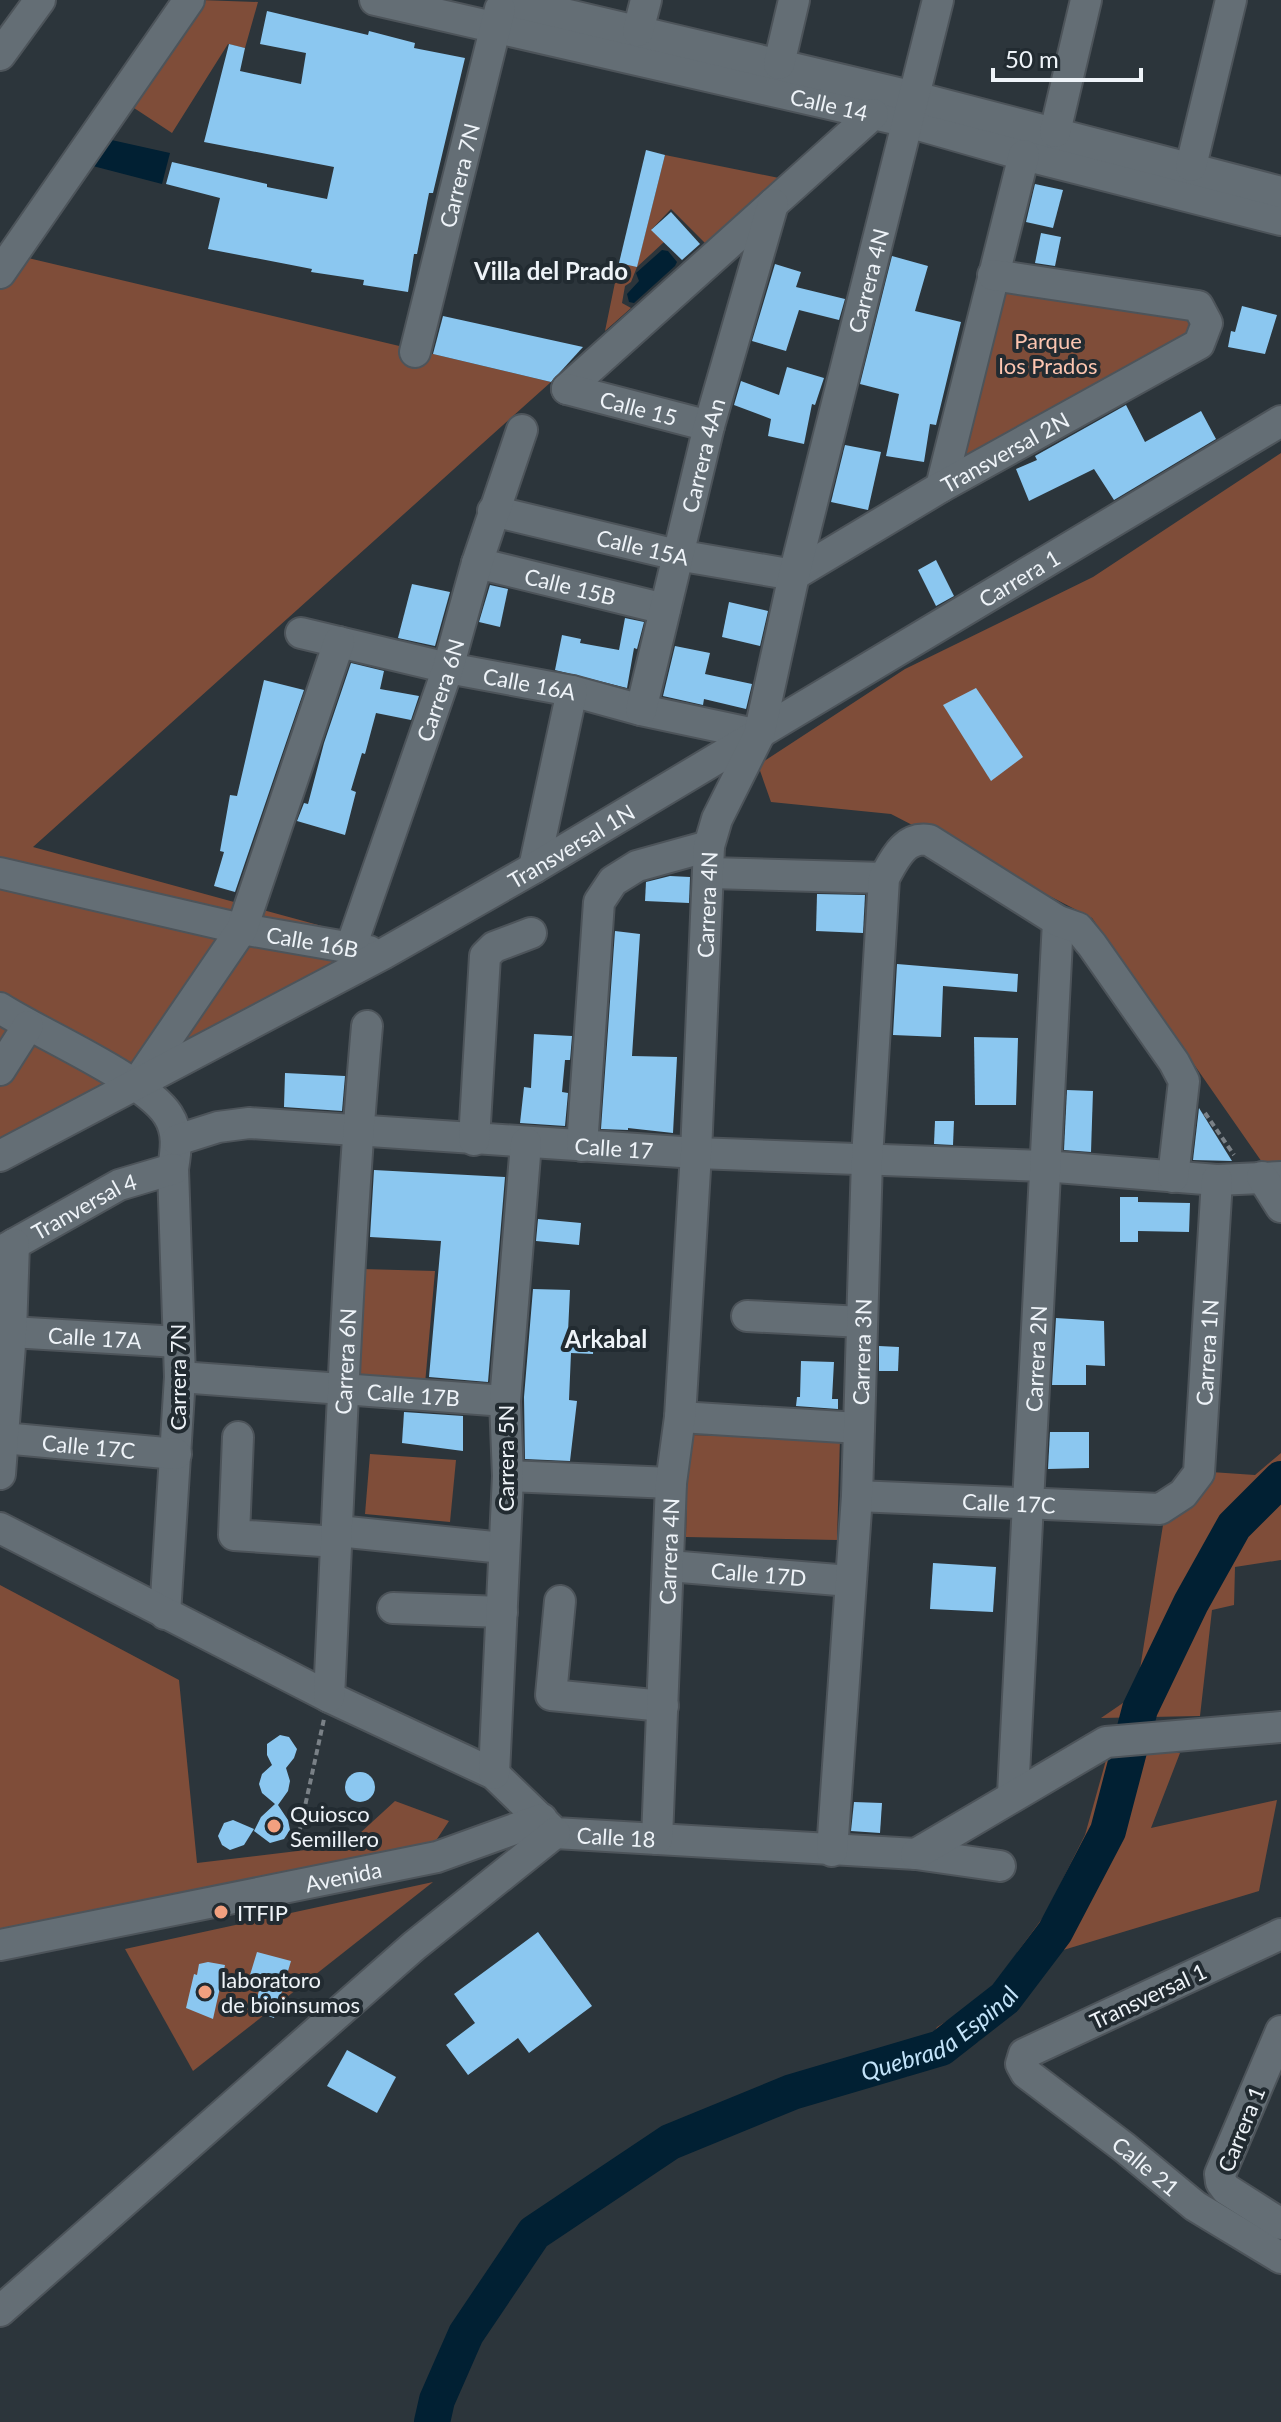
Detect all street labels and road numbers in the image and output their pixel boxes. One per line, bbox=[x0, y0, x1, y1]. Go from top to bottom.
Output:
street label: Calle 14 bbox=[788, 82, 871, 126]
street label: Carrera 7N bbox=[433, 120, 485, 230]
street label: Carrera 4N bbox=[842, 226, 894, 336]
street label: Calle 15 bbox=[597, 385, 680, 431]
street label: Carrera 4An bbox=[675, 395, 730, 515]
street label: Transversal 2N bbox=[936, 405, 1074, 498]
street label: Calle 15A bbox=[594, 523, 691, 570]
street label: Carrera 1 bbox=[973, 543, 1065, 612]
street label: Calle 15B bbox=[522, 562, 619, 610]
street label: Carrera 6N bbox=[410, 635, 469, 745]
street label: Calle 16A bbox=[481, 661, 578, 705]
street label: Transversal 1N bbox=[503, 798, 639, 894]
street label: Carrera 4N bbox=[691, 851, 722, 959]
street label: Calle 16B bbox=[264, 920, 361, 962]
street label: Calle 17 bbox=[574, 1131, 654, 1164]
street label: Tranversal 4 bbox=[26, 1167, 140, 1245]
street label: Carrera 3N bbox=[846, 1298, 876, 1406]
street label: Carrera 1N bbox=[1190, 1298, 1223, 1407]
street label: Carrera 2N bbox=[1019, 1305, 1052, 1413]
street label: Carrera 6N bbox=[329, 1307, 361, 1415]
street label: Calle 17A bbox=[47, 1321, 143, 1353]
street label: Carrera 7N bbox=[164, 1324, 191, 1430]
street label: Calle 17B bbox=[366, 1377, 461, 1411]
street label: Carrera 5N bbox=[492, 1405, 519, 1511]
street label: Calle 17C bbox=[41, 1428, 137, 1464]
street label: Calle 17C bbox=[962, 1487, 1056, 1518]
street label: Carrera 4N bbox=[653, 1497, 684, 1605]
street label: Calle 17D bbox=[710, 1556, 807, 1591]
street label: Calle 18 bbox=[576, 1821, 656, 1852]
street label: Avenida bbox=[302, 1855, 384, 1897]
street label: Transversal 1 bbox=[1085, 1957, 1211, 2035]
street label: Carrera 1 bbox=[1212, 2082, 1270, 2176]
street label: Calle 21 bbox=[1107, 2130, 1185, 2201]

